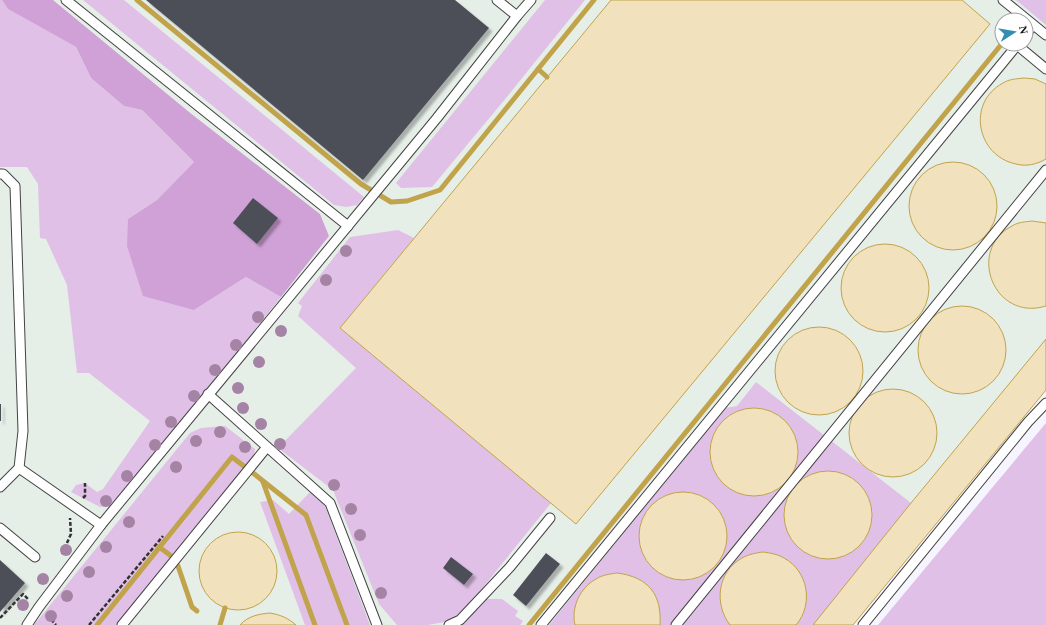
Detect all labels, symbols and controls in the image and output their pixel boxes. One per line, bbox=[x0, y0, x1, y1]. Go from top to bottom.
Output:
north arrow bbox=[994, 12, 1034, 52]
text: N bbox=[1017, 25, 1030, 35]

